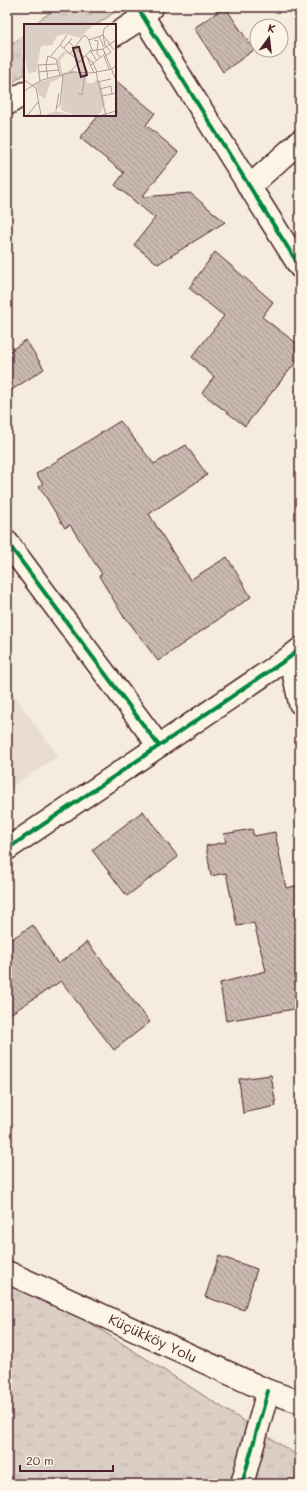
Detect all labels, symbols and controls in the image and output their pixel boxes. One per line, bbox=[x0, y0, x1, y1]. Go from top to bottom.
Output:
north arrow bbox=[249, 18, 289, 58]
text: K bbox=[266, 20, 277, 36]
inset map bbox=[24, 24, 116, 116]
street label: Küçükköy Yolu bbox=[106, 1309, 200, 1367]
scale bar bbox=[20, 1447, 113, 1473]
text: 20 m bbox=[26, 1452, 54, 1468]

